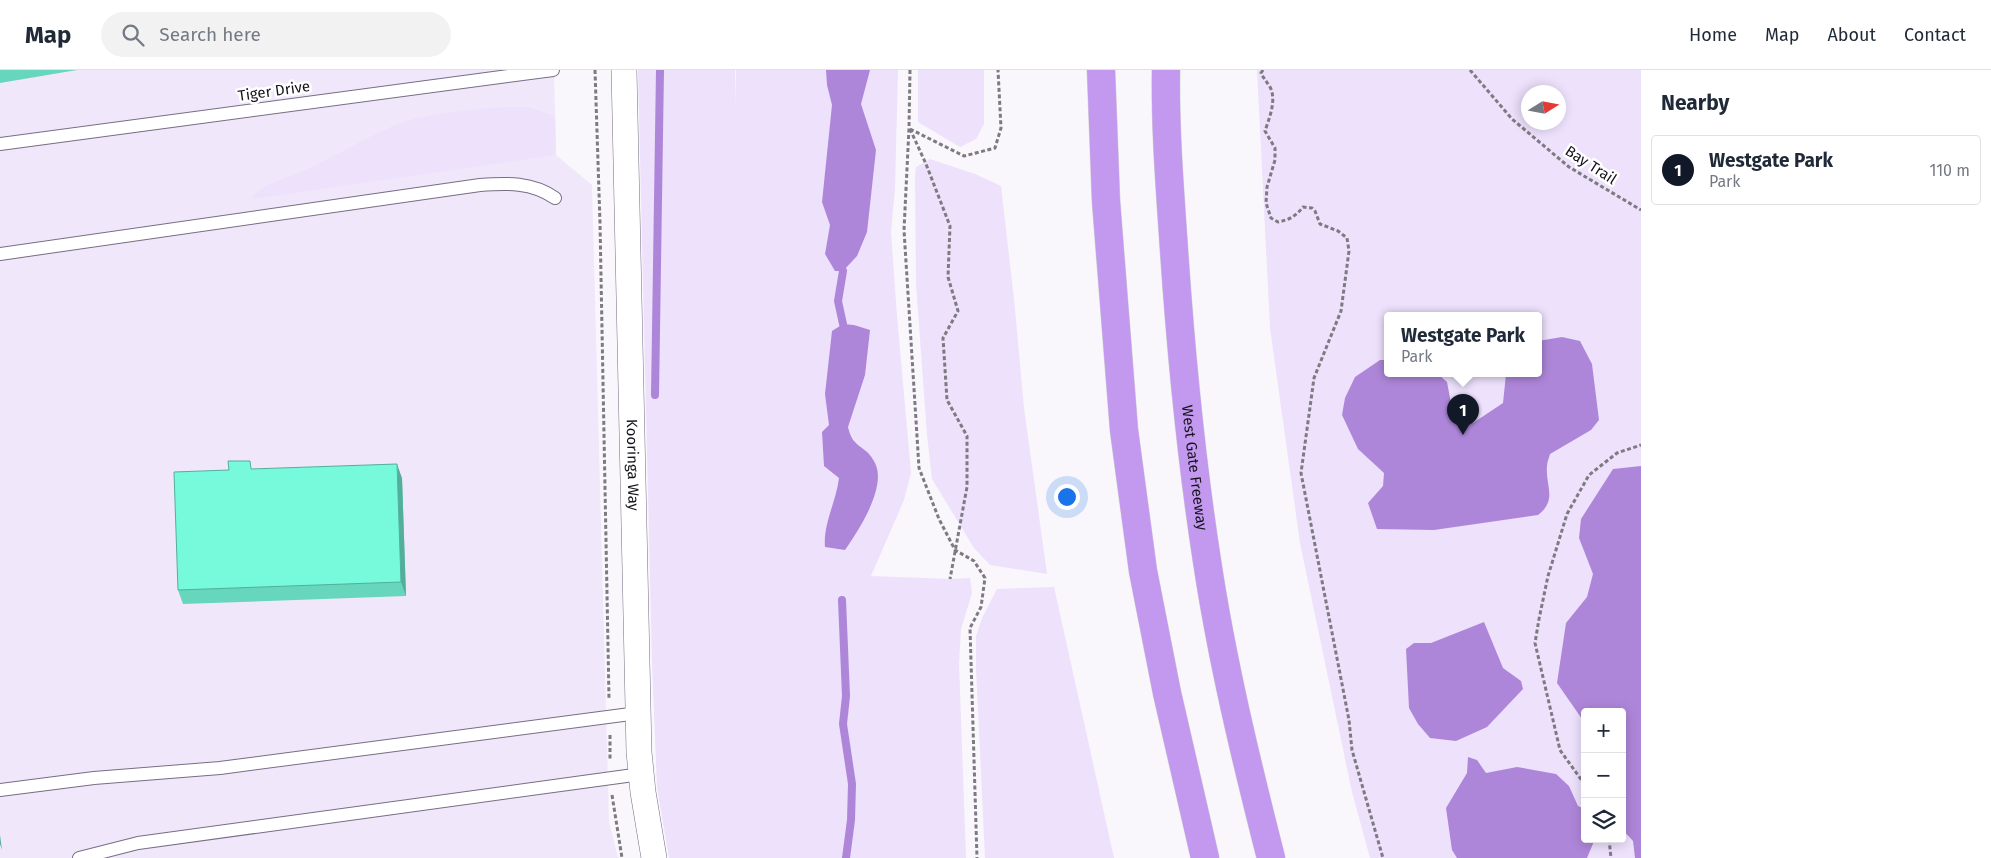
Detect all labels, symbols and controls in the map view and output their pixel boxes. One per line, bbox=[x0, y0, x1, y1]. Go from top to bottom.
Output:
search box bbox=[101, 12, 451, 57]
text: Map bbox=[25, 21, 71, 49]
icon: search bbox=[119, 21, 147, 49]
text: Search here bbox=[159, 23, 261, 46]
text: Home bbox=[1689, 24, 1737, 46]
text: Map bbox=[1765, 24, 1799, 46]
text: About bbox=[1827, 24, 1876, 46]
text: Contact bbox=[1904, 24, 1966, 46]
street label: Tiger Drive bbox=[237, 77, 311, 105]
north arrow bbox=[1521, 85, 1566, 130]
text: Nearby bbox=[1661, 90, 1729, 116]
street label: Bay Trail bbox=[1562, 142, 1621, 189]
text: Westgate Park bbox=[1709, 149, 1833, 172]
text: 1 bbox=[1674, 161, 1682, 180]
text: 110 m bbox=[1929, 161, 1970, 180]
text: Park bbox=[1709, 172, 1741, 191]
popup bbox=[1384, 312, 1542, 377]
text: Westgate Park bbox=[1401, 324, 1525, 347]
text: Park bbox=[1401, 347, 1433, 366]
pin: 1 bbox=[1447, 394, 1479, 435]
street label: West Gate Freeway bbox=[1178, 404, 1211, 532]
street label: Kooringa Way bbox=[623, 419, 643, 512]
your location bbox=[1054, 484, 1080, 510]
map controls bbox=[1581, 708, 1626, 843]
button: + bbox=[1581, 708, 1626, 753]
button: − bbox=[1581, 753, 1626, 798]
button: layers bbox=[1581, 798, 1626, 843]

